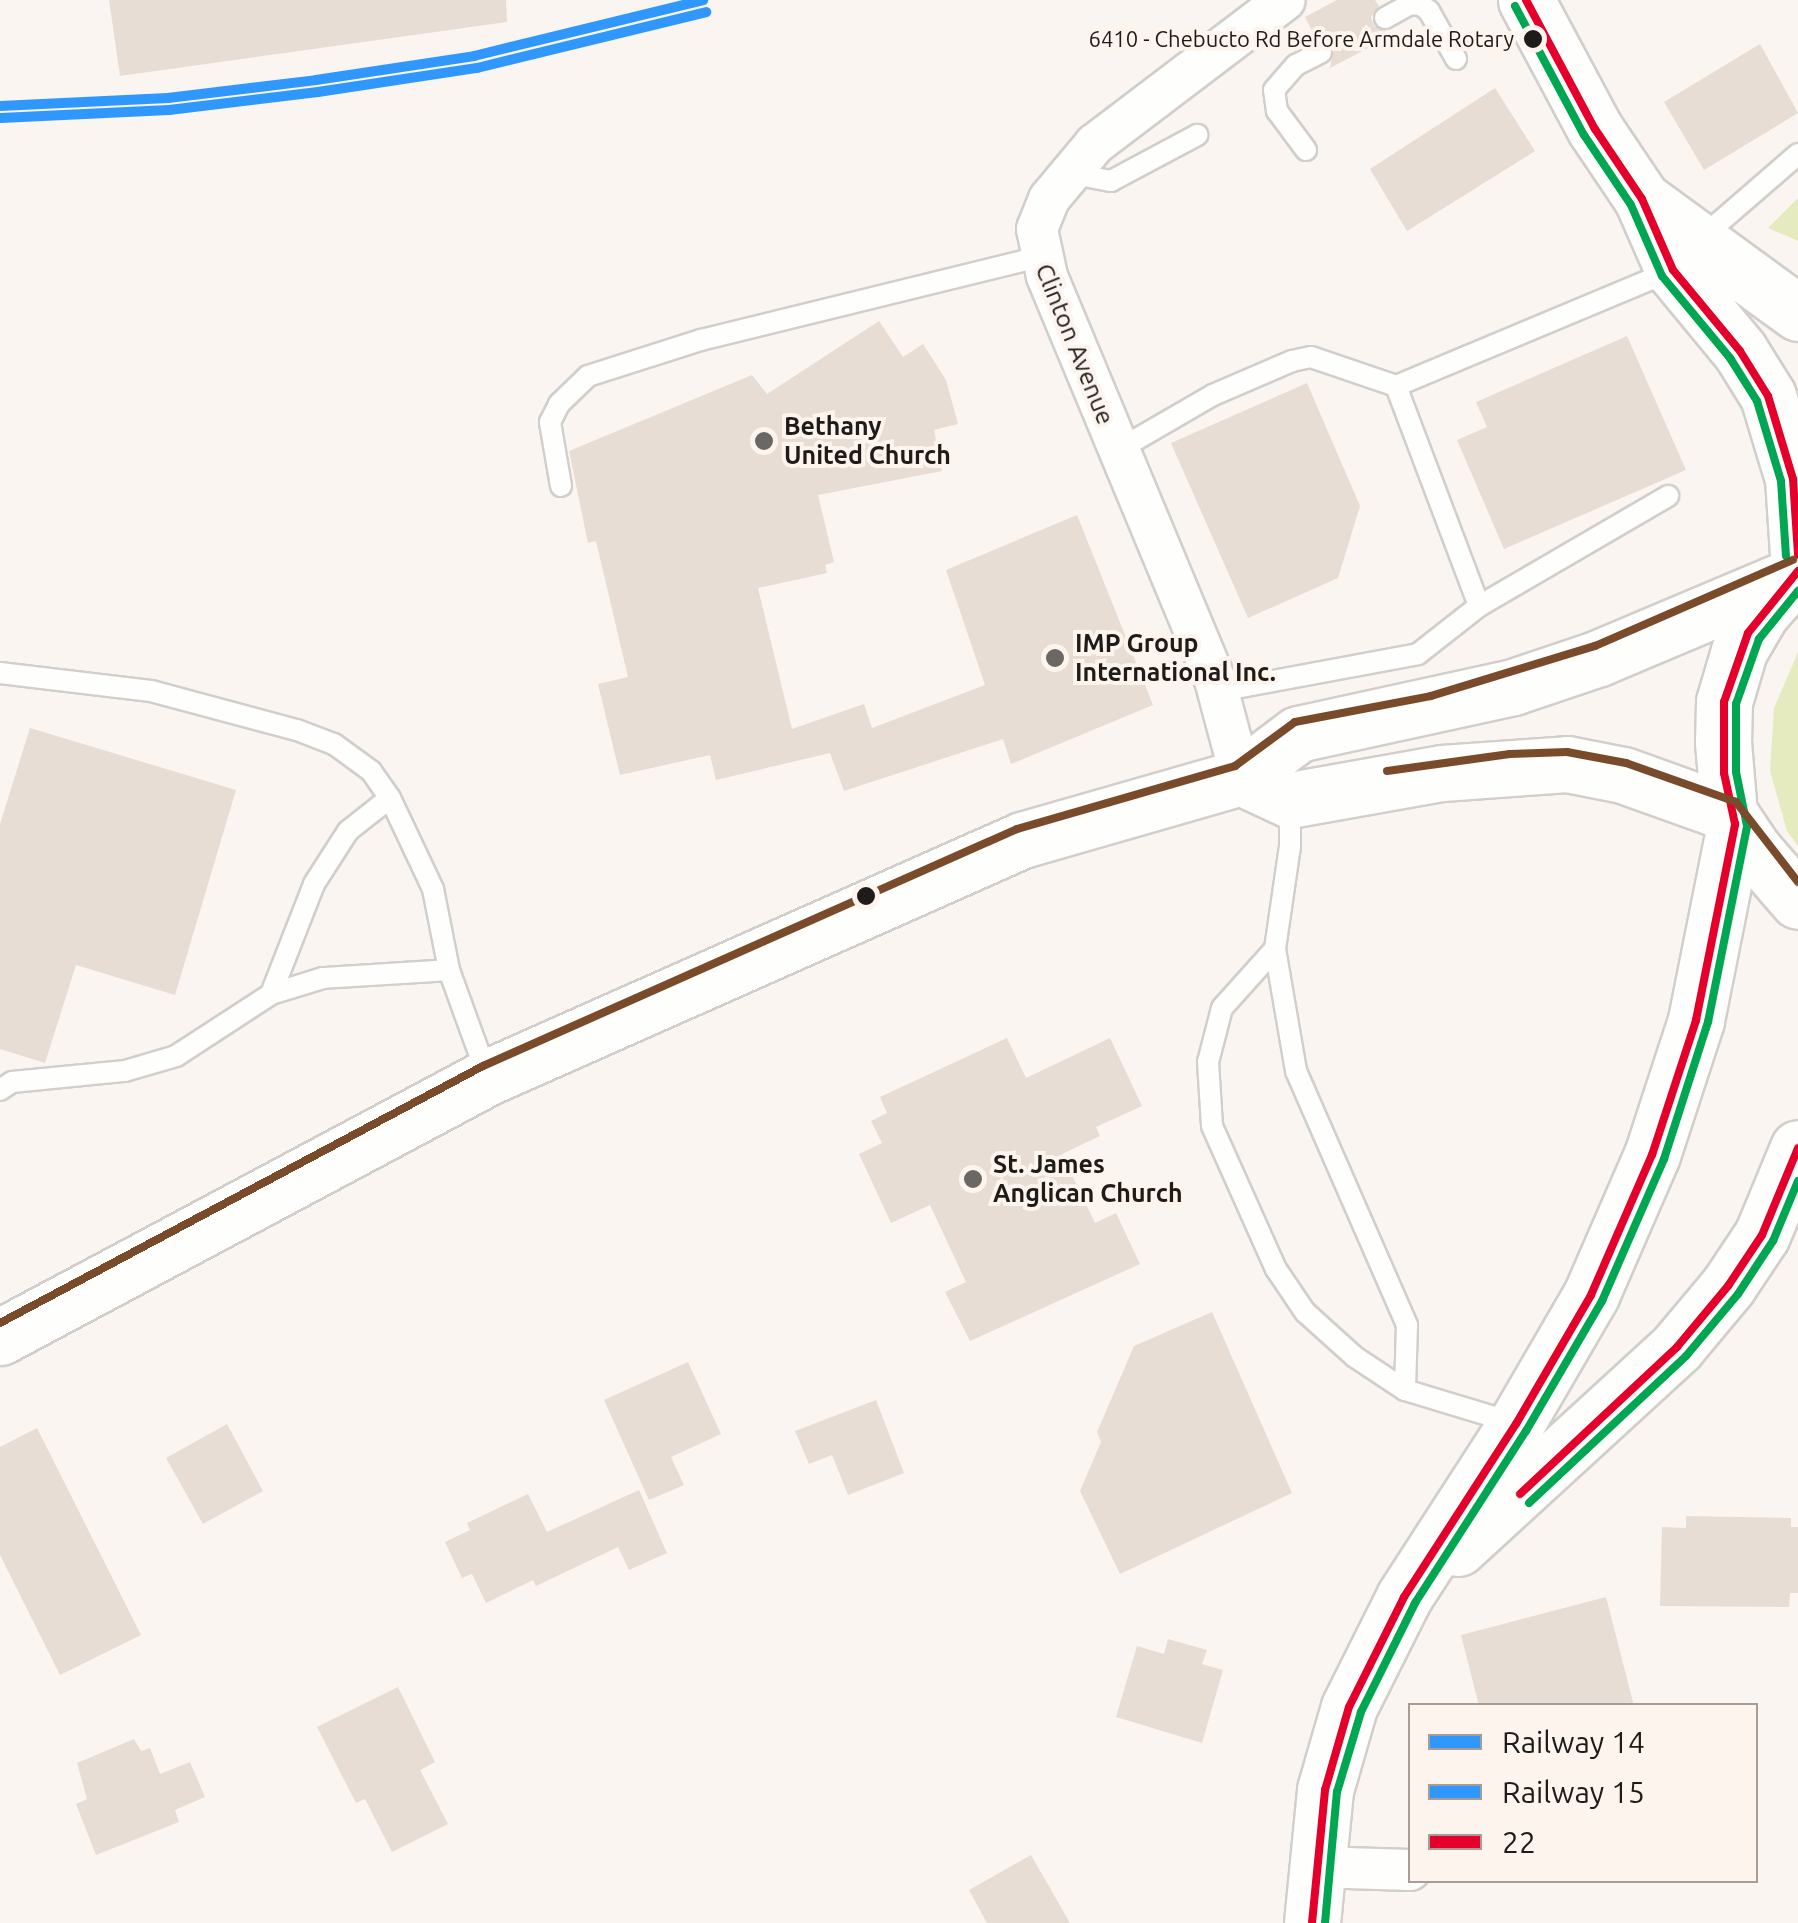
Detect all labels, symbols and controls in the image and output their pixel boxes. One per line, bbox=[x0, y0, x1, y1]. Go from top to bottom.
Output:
place label: 6410 - Chebucto Rd Before Armdale Rotary bbox=[1089, 26, 1514, 52]
marker: 6410 - Chebucto Rd Before Armdale Rotary bbox=[1523, 29, 1543, 49]
street label: Clinton Avenue bbox=[1029, 259, 1121, 429]
place label: Bethany United Church bbox=[784, 412, 951, 471]
marker: Bethany United Church bbox=[753, 430, 775, 452]
place label: IMP Group International Inc. bbox=[1075, 629, 1276, 688]
marker: IMP Group International Inc. bbox=[1044, 647, 1066, 669]
unlabelled marker bbox=[856, 886, 876, 906]
place label: St. James Anglican Church bbox=[993, 1150, 1183, 1209]
marker: St. James Anglican Church bbox=[962, 1168, 984, 1190]
legend bbox=[1408, 1703, 1758, 1883]
text: Railway 14 bbox=[1502, 1725, 1645, 1759]
text: Railway 15 bbox=[1502, 1775, 1645, 1809]
text: 22 bbox=[1502, 1825, 1536, 1859]

